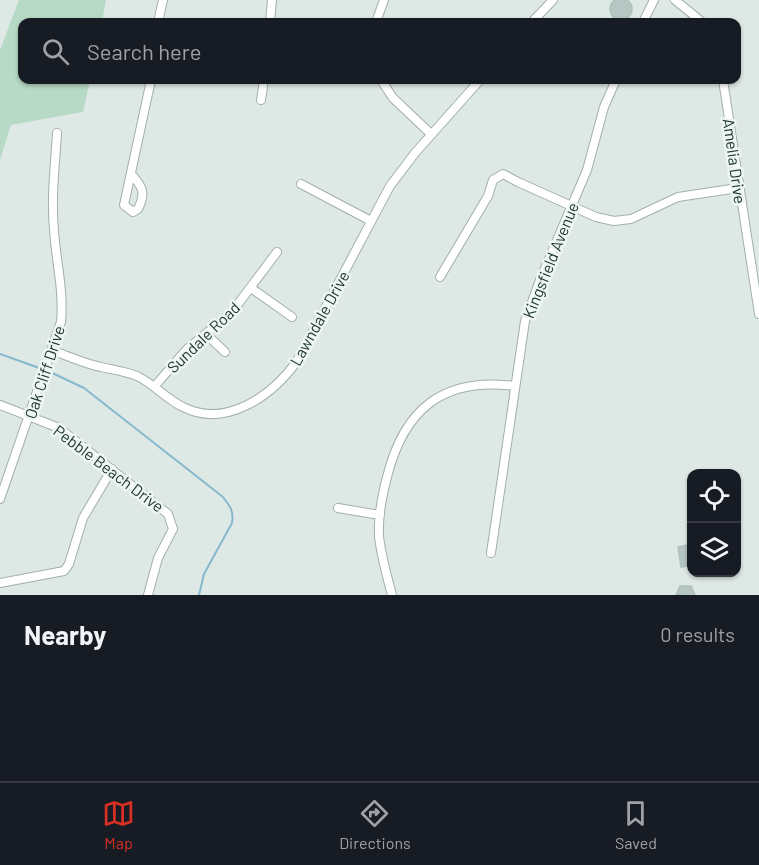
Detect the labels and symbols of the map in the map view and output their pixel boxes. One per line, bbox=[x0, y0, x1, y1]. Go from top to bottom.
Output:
street label: Amelia Drive bbox=[720, 117, 750, 205]
street label: Kingsfield Avenue bbox=[518, 199, 582, 321]
street label: Lawndale Drive bbox=[285, 267, 353, 369]
street label: Sundale Road bbox=[163, 297, 243, 377]
street label: Oak Cliff Drive bbox=[20, 323, 68, 421]
street label: Pebble Beach Drive bbox=[50, 420, 168, 516]

